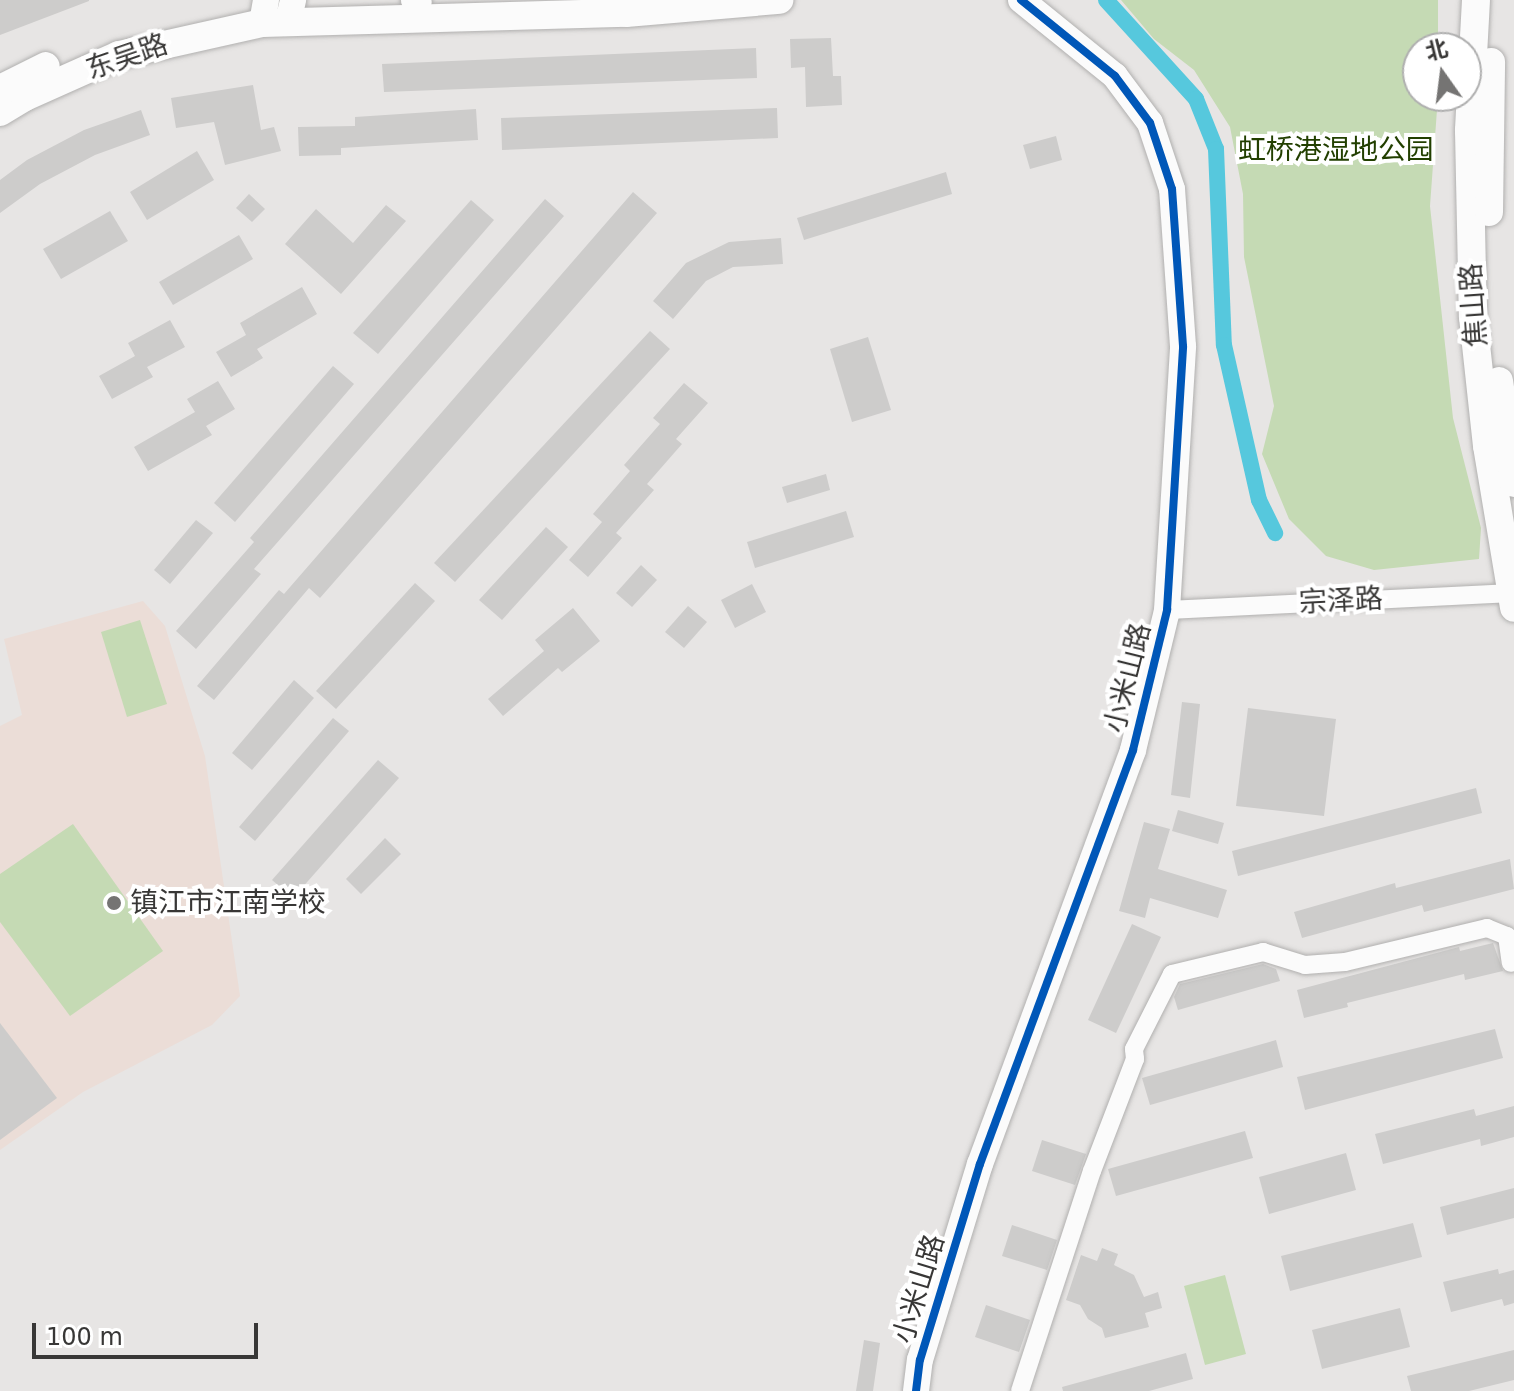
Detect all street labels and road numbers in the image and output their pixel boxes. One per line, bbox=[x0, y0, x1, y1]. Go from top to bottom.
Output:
street label: 东吴路 bbox=[82, 27, 172, 87]
street label: 焦山路 bbox=[1454, 262, 1494, 348]
street label: 宗泽路 bbox=[1298, 582, 1384, 620]
street label: 小米山路 bbox=[1098, 620, 1158, 736]
street label: 小米山路 bbox=[887, 1231, 951, 1347]

